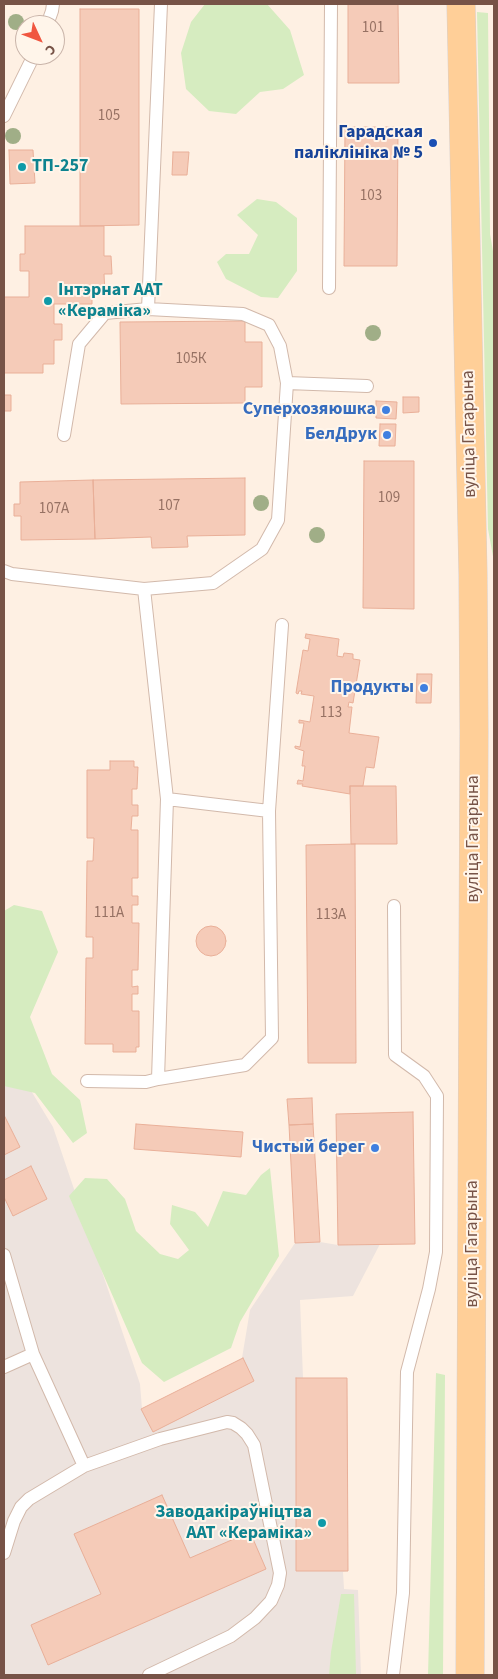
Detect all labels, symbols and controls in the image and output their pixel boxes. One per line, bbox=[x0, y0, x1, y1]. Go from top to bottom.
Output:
north arrow bbox=[15, 15, 65, 65]
house number: 101 bbox=[362, 20, 384, 38]
text: С bbox=[40, 40, 60, 59]
house number: 105 bbox=[98, 108, 120, 126]
place label: Гарадская паліклініка № 5 bbox=[294, 122, 423, 164]
marker: Гарадская паліклініка № 5 bbox=[427, 137, 439, 149]
place label: ТП-257 bbox=[32, 156, 88, 178]
marker: ТП-257 bbox=[16, 161, 28, 173]
house number: 103 bbox=[360, 188, 382, 206]
place label: Інтэрнат ААТ «Кераміка» bbox=[58, 280, 163, 322]
marker: Інтэрнат ААТ «Кераміка» bbox=[42, 295, 54, 307]
house number: 105К bbox=[175, 351, 207, 369]
street label: вуліца Гагарына bbox=[458, 370, 482, 498]
place label: Суперхозяюшка bbox=[243, 399, 376, 421]
marker: Суперхозяюшка bbox=[380, 404, 392, 416]
place label: БелДрук bbox=[305, 424, 377, 446]
marker: БелДрук bbox=[381, 429, 393, 441]
house number: 109 bbox=[378, 490, 400, 508]
house number: 107 bbox=[158, 498, 180, 516]
house number: 107А bbox=[39, 501, 69, 519]
place label: Продукты bbox=[330, 677, 414, 699]
marker: Продукты bbox=[418, 682, 430, 694]
house number: 113 bbox=[320, 705, 342, 723]
street label: вуліца Гагарына bbox=[463, 775, 485, 903]
house number: 111А bbox=[94, 905, 124, 923]
house number: 113А bbox=[316, 907, 346, 925]
place label: Чистый берег bbox=[252, 1137, 365, 1159]
marker: Чистый берег bbox=[369, 1142, 381, 1154]
street label: вуліца Гагарына bbox=[462, 1180, 484, 1308]
place label: Заводакіраўніцтва ААТ «Кераміка» bbox=[155, 1502, 312, 1545]
marker: Заводакіраўніцтва ААТ «Кераміка» bbox=[316, 1517, 328, 1529]

